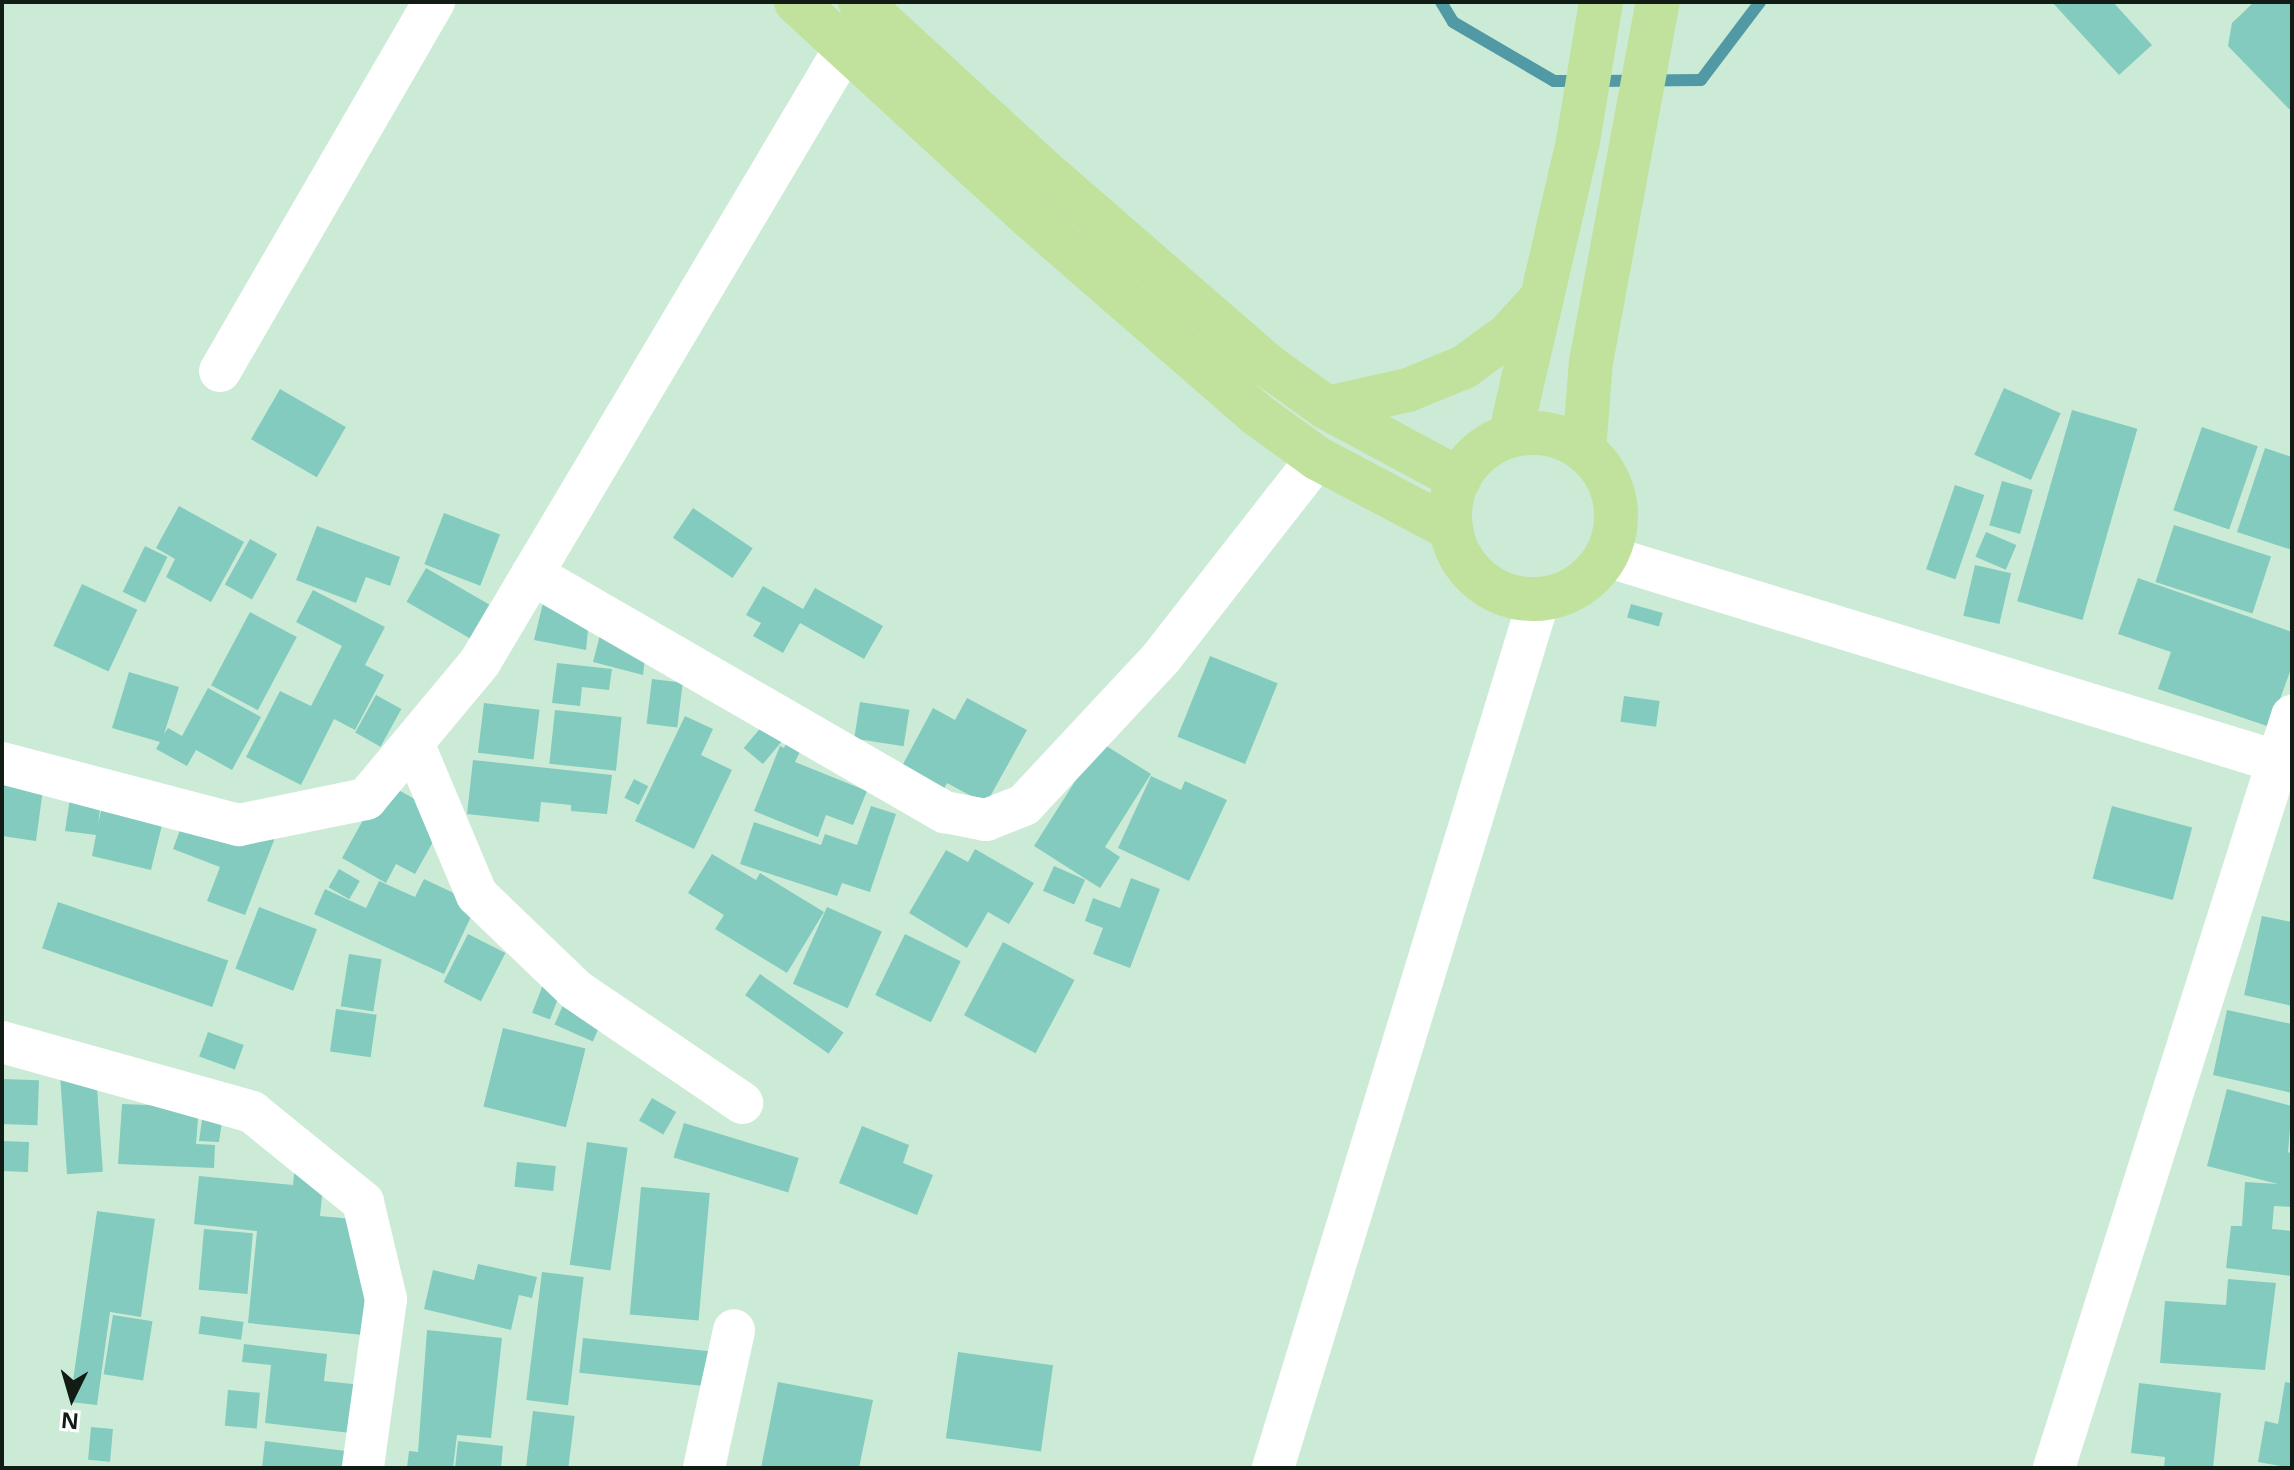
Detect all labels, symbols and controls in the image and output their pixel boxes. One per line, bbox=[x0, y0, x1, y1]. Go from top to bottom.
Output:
north arrow bbox=[32, 1358, 112, 1438]
text: N bbox=[60, 1406, 80, 1438]

